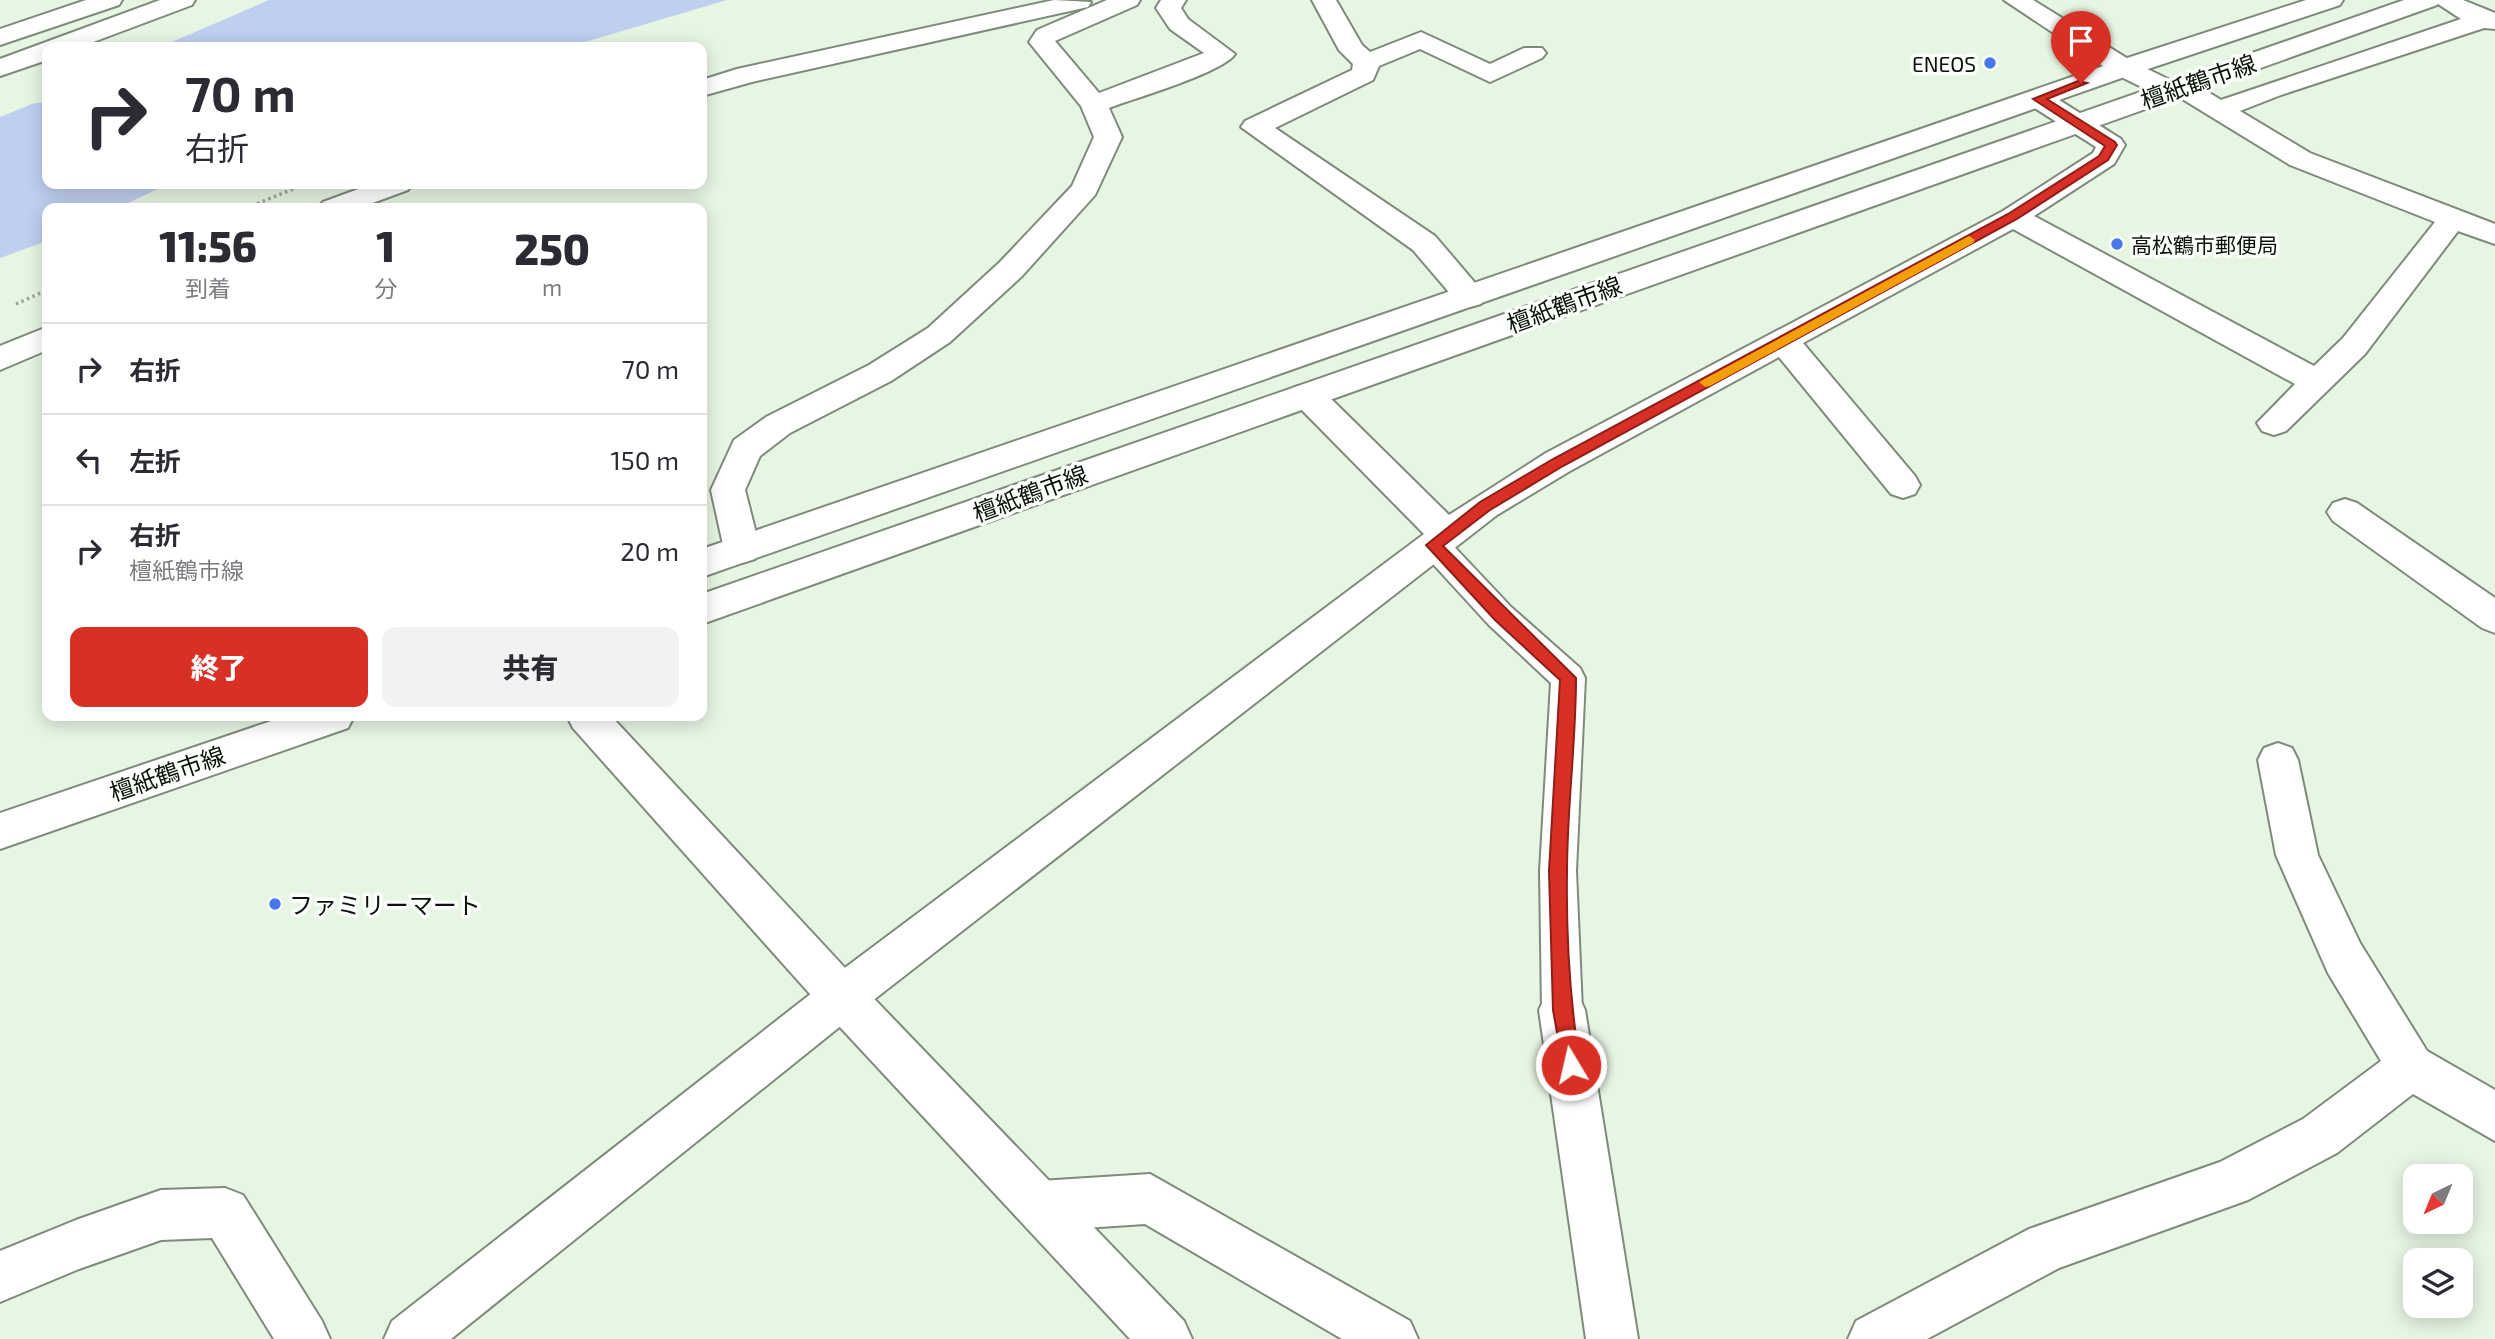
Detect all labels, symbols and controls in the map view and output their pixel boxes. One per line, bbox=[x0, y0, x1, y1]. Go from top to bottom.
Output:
pin bbox=[2051, 11, 2111, 83]
icon: arrive bbox=[2062, 22, 2100, 60]
street label: 檀紙鶴市線 bbox=[2137, 48, 2259, 114]
place label: ENEOS bbox=[1912, 51, 1976, 76]
marker: ENEOS bbox=[1982, 55, 1998, 71]
text: 70 m bbox=[185, 63, 296, 122]
icon: right bbox=[70, 70, 161, 161]
text: 右折 bbox=[185, 128, 249, 166]
text: 11:56 bbox=[159, 220, 257, 270]
text: 1 bbox=[376, 220, 395, 270]
text: 250 bbox=[514, 223, 590, 273]
place label: 高松鶴市郵便局 bbox=[2131, 232, 2278, 257]
marker: 高松鶴市郵便局 bbox=[2109, 236, 2125, 252]
street label: 檀紙鶴市線 bbox=[1503, 270, 1625, 338]
text: m bbox=[542, 273, 562, 301]
text: 到着 bbox=[185, 274, 231, 302]
text: 分 bbox=[374, 274, 397, 302]
icon: right bbox=[70, 350, 108, 388]
text: 70 m bbox=[621, 353, 679, 384]
text: 右折 bbox=[129, 354, 181, 385]
icon: left bbox=[70, 441, 108, 479]
text: 150 m bbox=[610, 444, 679, 475]
text: 左折 bbox=[129, 445, 181, 476]
street label: 檀紙鶴市線 bbox=[969, 459, 1091, 527]
text: 右折 bbox=[129, 519, 181, 550]
icon: right bbox=[70, 532, 108, 570]
text: 20 m bbox=[620, 535, 679, 566]
text: 檀紙鶴市線 bbox=[129, 556, 244, 584]
button: 終了 bbox=[70, 627, 368, 707]
button: 共有 bbox=[382, 627, 679, 707]
street label: 檀紙鶴市線 bbox=[106, 740, 228, 806]
place label: ファミリーマート bbox=[289, 890, 481, 919]
marker: ファミリーマート bbox=[267, 896, 283, 912]
position arrow bbox=[1534, 1028, 1608, 1102]
north arrow bbox=[2403, 1164, 2473, 1234]
map controls bbox=[2403, 1164, 2473, 1318]
button: layers bbox=[2403, 1248, 2473, 1318]

